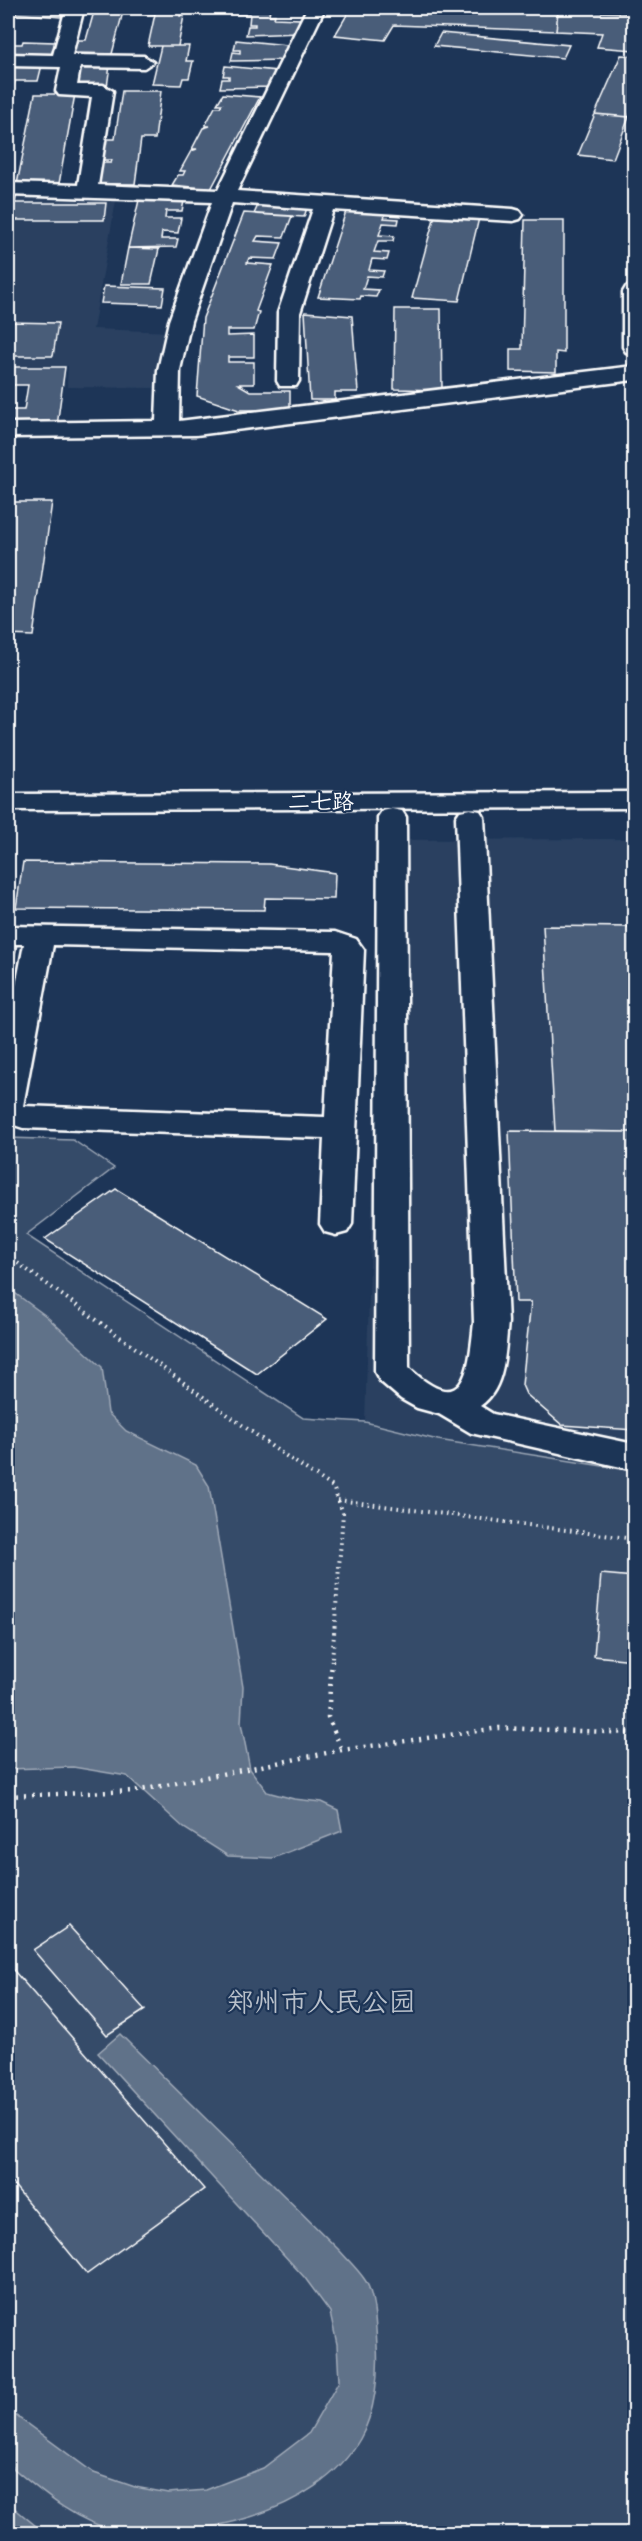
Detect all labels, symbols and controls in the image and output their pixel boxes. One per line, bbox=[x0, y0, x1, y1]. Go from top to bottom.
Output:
street label: 二七路 bbox=[288, 789, 354, 817]
park label: 郑州市人民公园 bbox=[227, 1986, 416, 2021]

